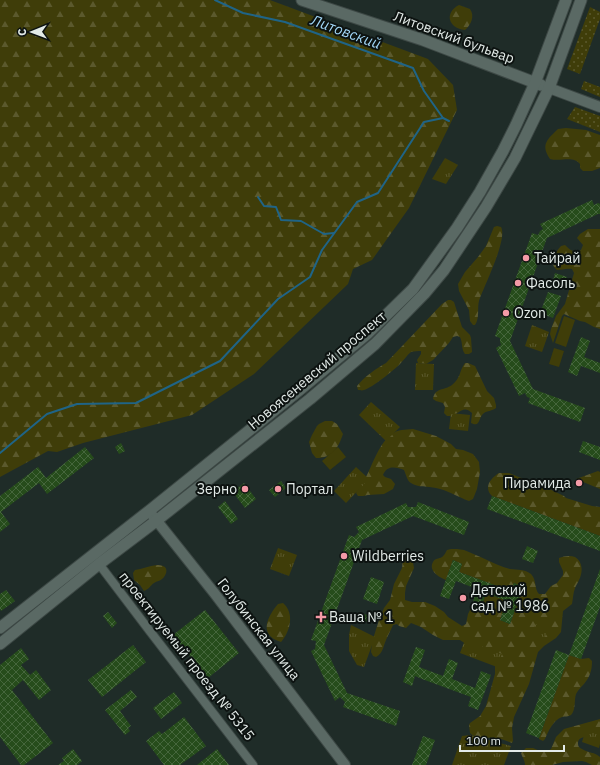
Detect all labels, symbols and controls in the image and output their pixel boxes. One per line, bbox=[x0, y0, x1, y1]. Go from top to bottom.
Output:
street label: Литовский бульвар bbox=[391, 7, 517, 67]
water label: Литовский bbox=[308, 10, 384, 53]
north arrow bbox=[12, 12, 52, 52]
text: С bbox=[15, 28, 29, 36]
place label: Тайрай bbox=[534, 249, 581, 267]
marker: Тайрай bbox=[521, 253, 531, 263]
place label: Фасоль bbox=[526, 274, 575, 292]
marker: Фасоль bbox=[513, 278, 523, 288]
place label: Ozon bbox=[514, 304, 546, 322]
street label: Новоясеневский проспект bbox=[244, 307, 390, 433]
marker: Ozon bbox=[501, 308, 511, 318]
place label: Пирамида bbox=[504, 474, 572, 492]
marker: Пирамида bbox=[574, 478, 584, 488]
place label: Зерно bbox=[197, 480, 237, 498]
place label: Портал bbox=[286, 480, 333, 498]
marker: Зерно bbox=[240, 484, 250, 494]
marker: Портал bbox=[273, 484, 283, 494]
place label: Wildberries bbox=[352, 547, 424, 565]
marker: Wildberries bbox=[339, 551, 349, 561]
street label: проектируемый проезд № 5315 bbox=[115, 568, 259, 744]
street label: Голубинская улица bbox=[214, 574, 305, 684]
place label: Детский сад № 1986 bbox=[471, 581, 549, 615]
marker: Детский сад № 1986 bbox=[458, 593, 468, 603]
place label: Ваша № 1 bbox=[329, 608, 394, 626]
marker: Ваша № 1 bbox=[316, 612, 326, 622]
scale bar bbox=[460, 727, 564, 753]
text: 100 m bbox=[466, 733, 501, 748]

